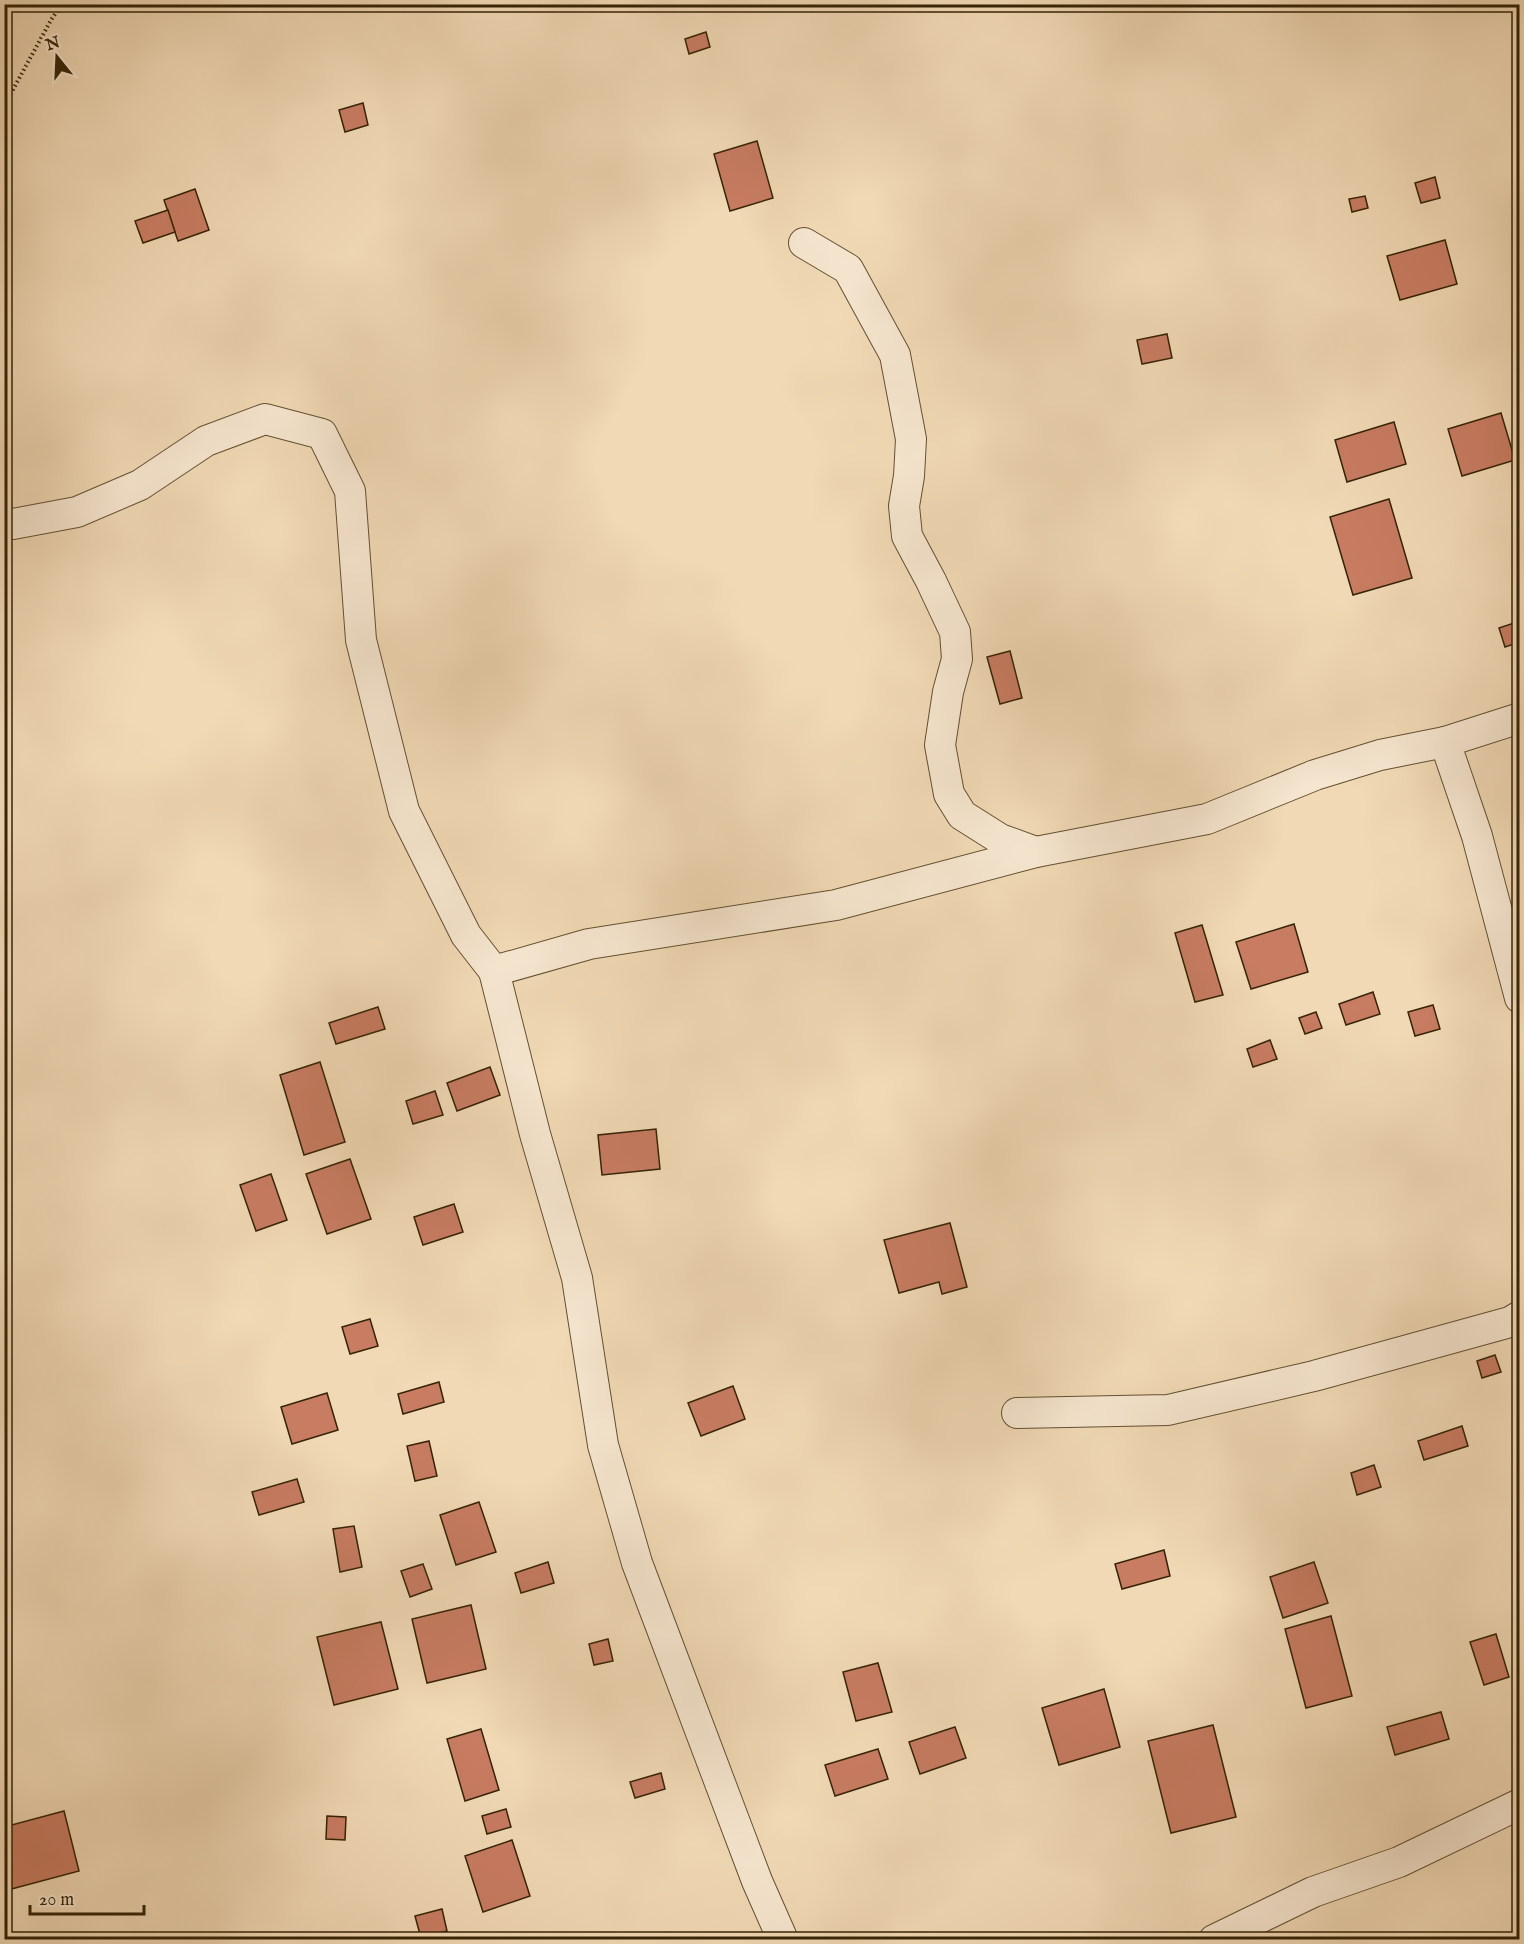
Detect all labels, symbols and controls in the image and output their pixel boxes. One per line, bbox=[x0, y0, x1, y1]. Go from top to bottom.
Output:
north arrow bbox=[27, 27, 87, 87]
text: N bbox=[42, 33, 63, 57]
scale bar bbox=[30, 1878, 144, 1916]
text: 20 m bbox=[39, 1889, 74, 1912]

